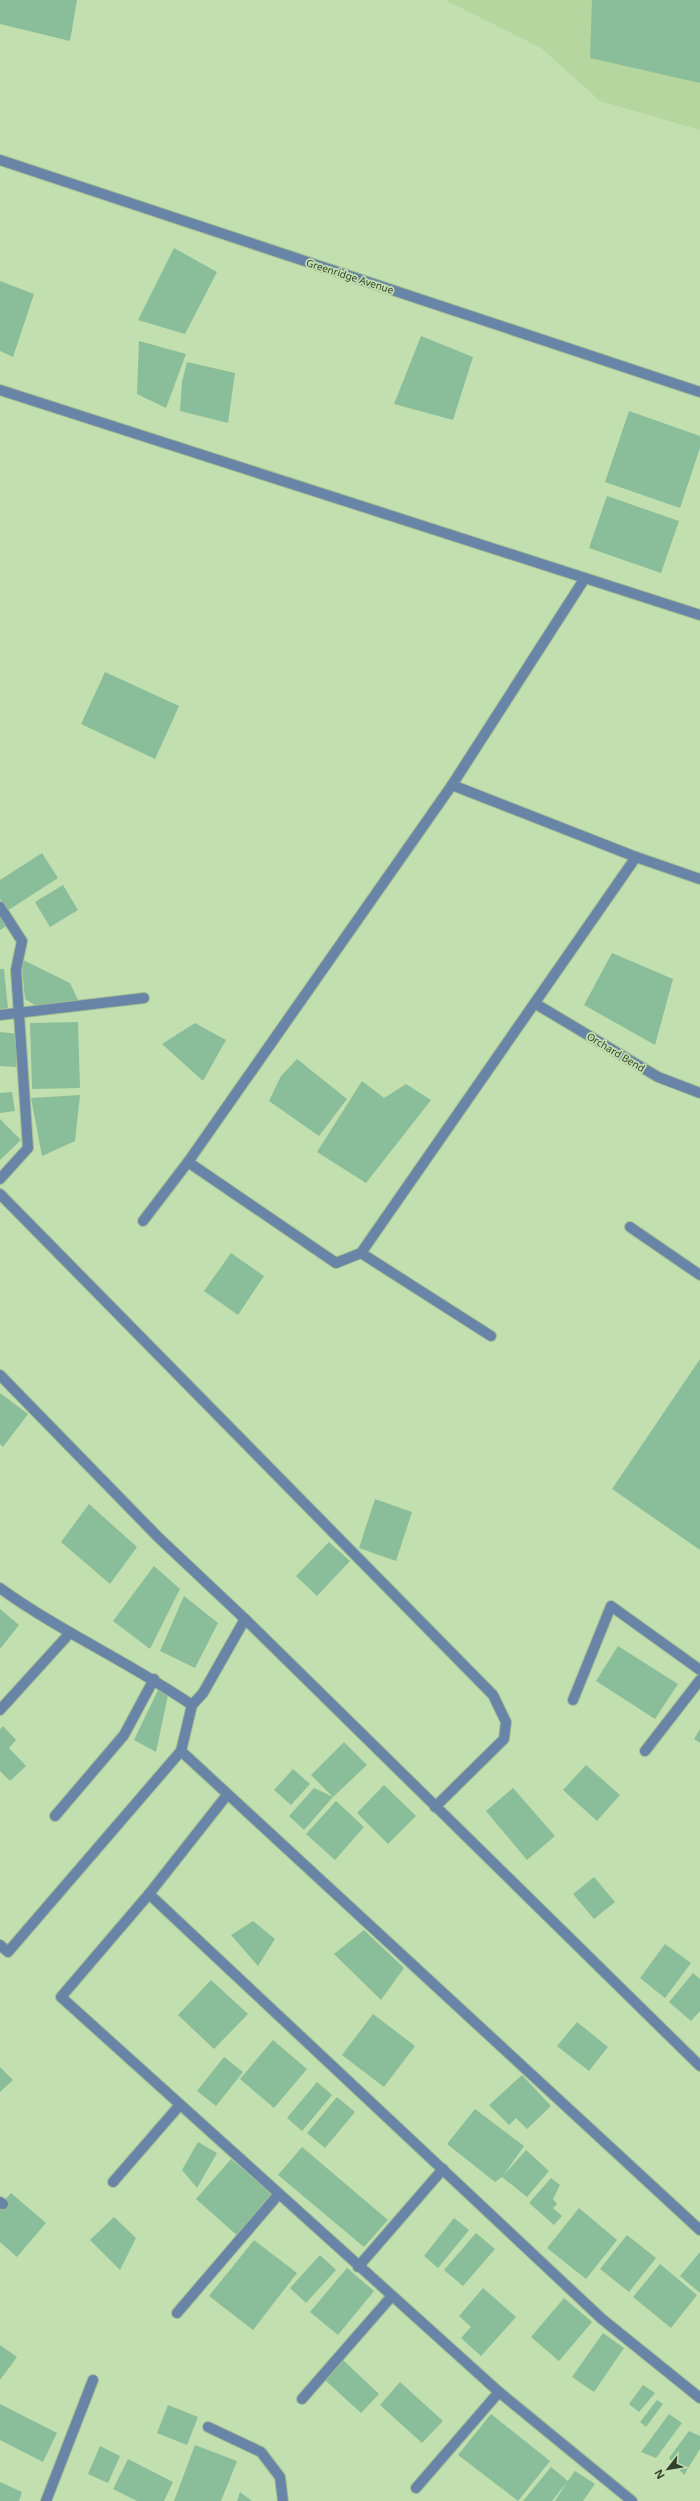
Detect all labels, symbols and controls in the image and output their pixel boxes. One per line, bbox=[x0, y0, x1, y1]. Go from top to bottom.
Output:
street label: Greenridge Avenue bbox=[305, 255, 396, 297]
street label: Orchard Bend bbox=[584, 1029, 648, 1075]
north arrow bbox=[648, 2449, 688, 2489]
text: N bbox=[650, 2467, 668, 2482]

